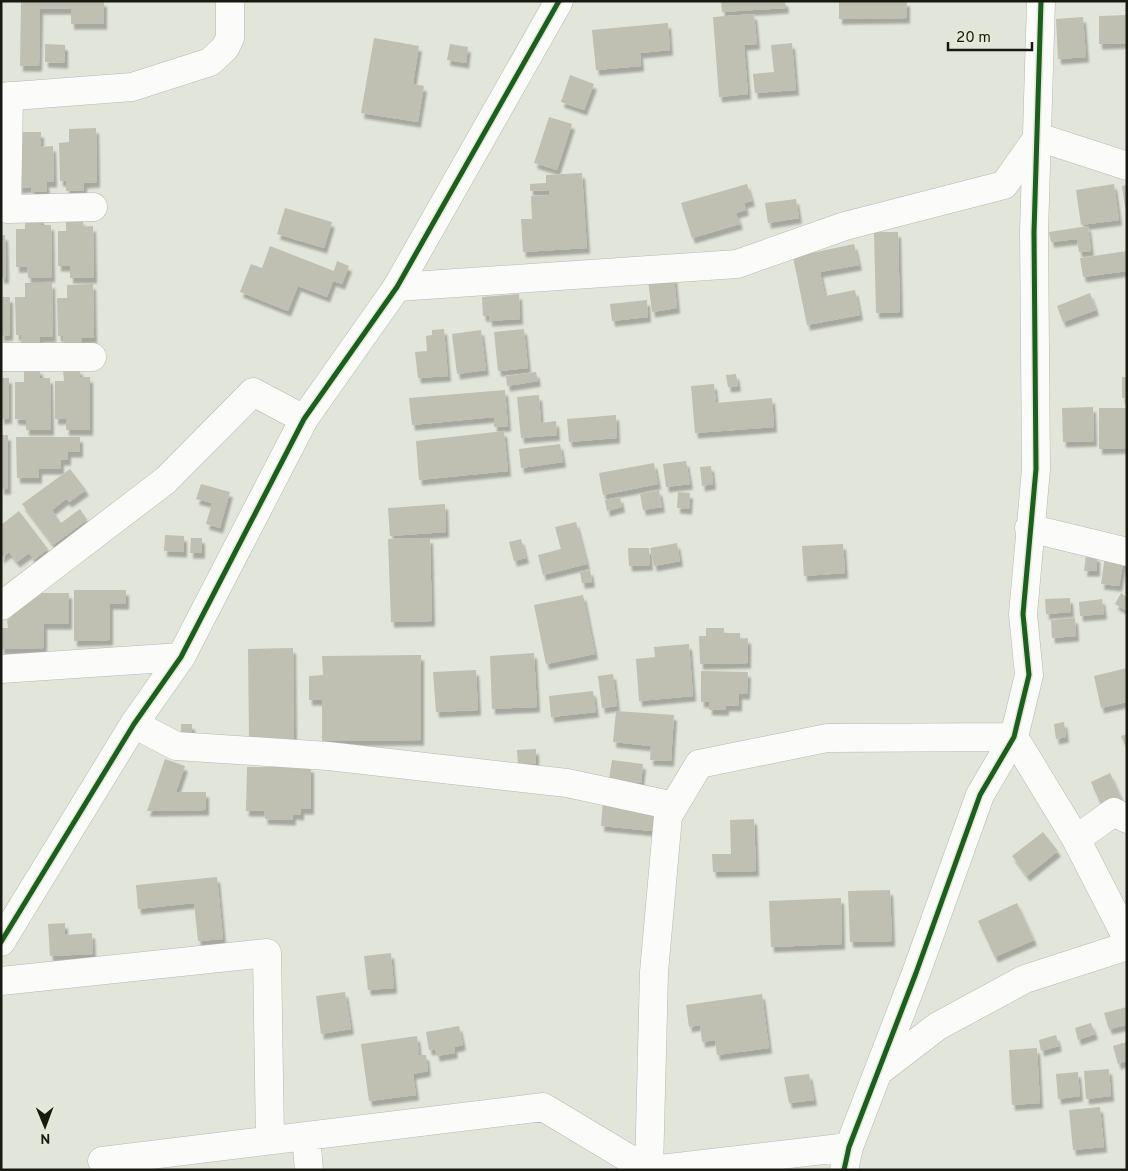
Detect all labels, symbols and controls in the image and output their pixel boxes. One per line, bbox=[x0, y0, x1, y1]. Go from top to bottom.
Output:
scale bar bbox=[948, 20, 1032, 52]
text: 20 m bbox=[956, 29, 991, 48]
north arrow bbox=[20, 1101, 70, 1151]
text: N bbox=[40, 1129, 50, 1146]

